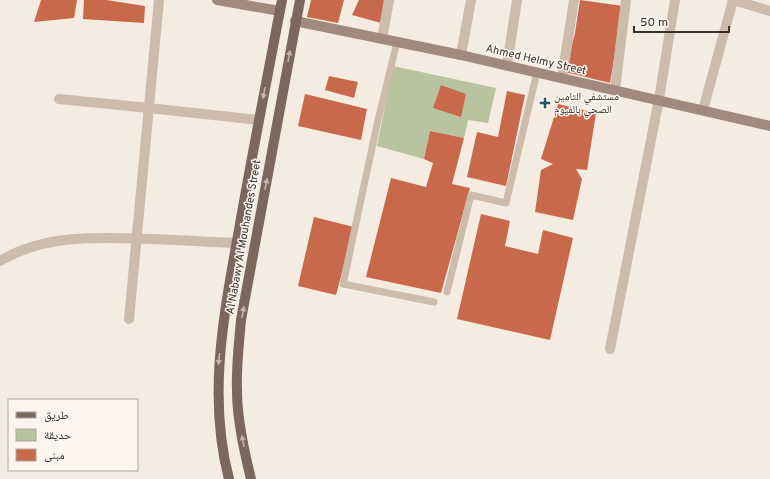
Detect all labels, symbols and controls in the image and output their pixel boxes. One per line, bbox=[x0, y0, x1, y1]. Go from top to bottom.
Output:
scale bar bbox=[634, 8, 729, 34]
text: 50 m bbox=[640, 15, 668, 31]
street label: Ahmed Helmy Street bbox=[484, 42, 588, 78]
one-way arrow bbox=[286, 50, 292, 62]
one-way arrow bbox=[260, 87, 266, 99]
place label: مستشفي التامين الصحي بالفيوم bbox=[554, 90, 619, 118]
marker: مستشفي التامين الصحي بالفيوم bbox=[539, 97, 551, 109]
street label: Al Nabawy Al Mouhandes Street bbox=[223, 159, 265, 315]
one-way arrow bbox=[263, 178, 269, 190]
one-way arrow bbox=[240, 306, 246, 318]
one-way arrow bbox=[216, 353, 223, 365]
legend bbox=[8, 399, 138, 471]
text: طريق bbox=[44, 408, 69, 424]
text: حديقة bbox=[44, 428, 72, 444]
one-way arrow bbox=[239, 435, 245, 447]
text: مبنى bbox=[44, 448, 65, 464]

